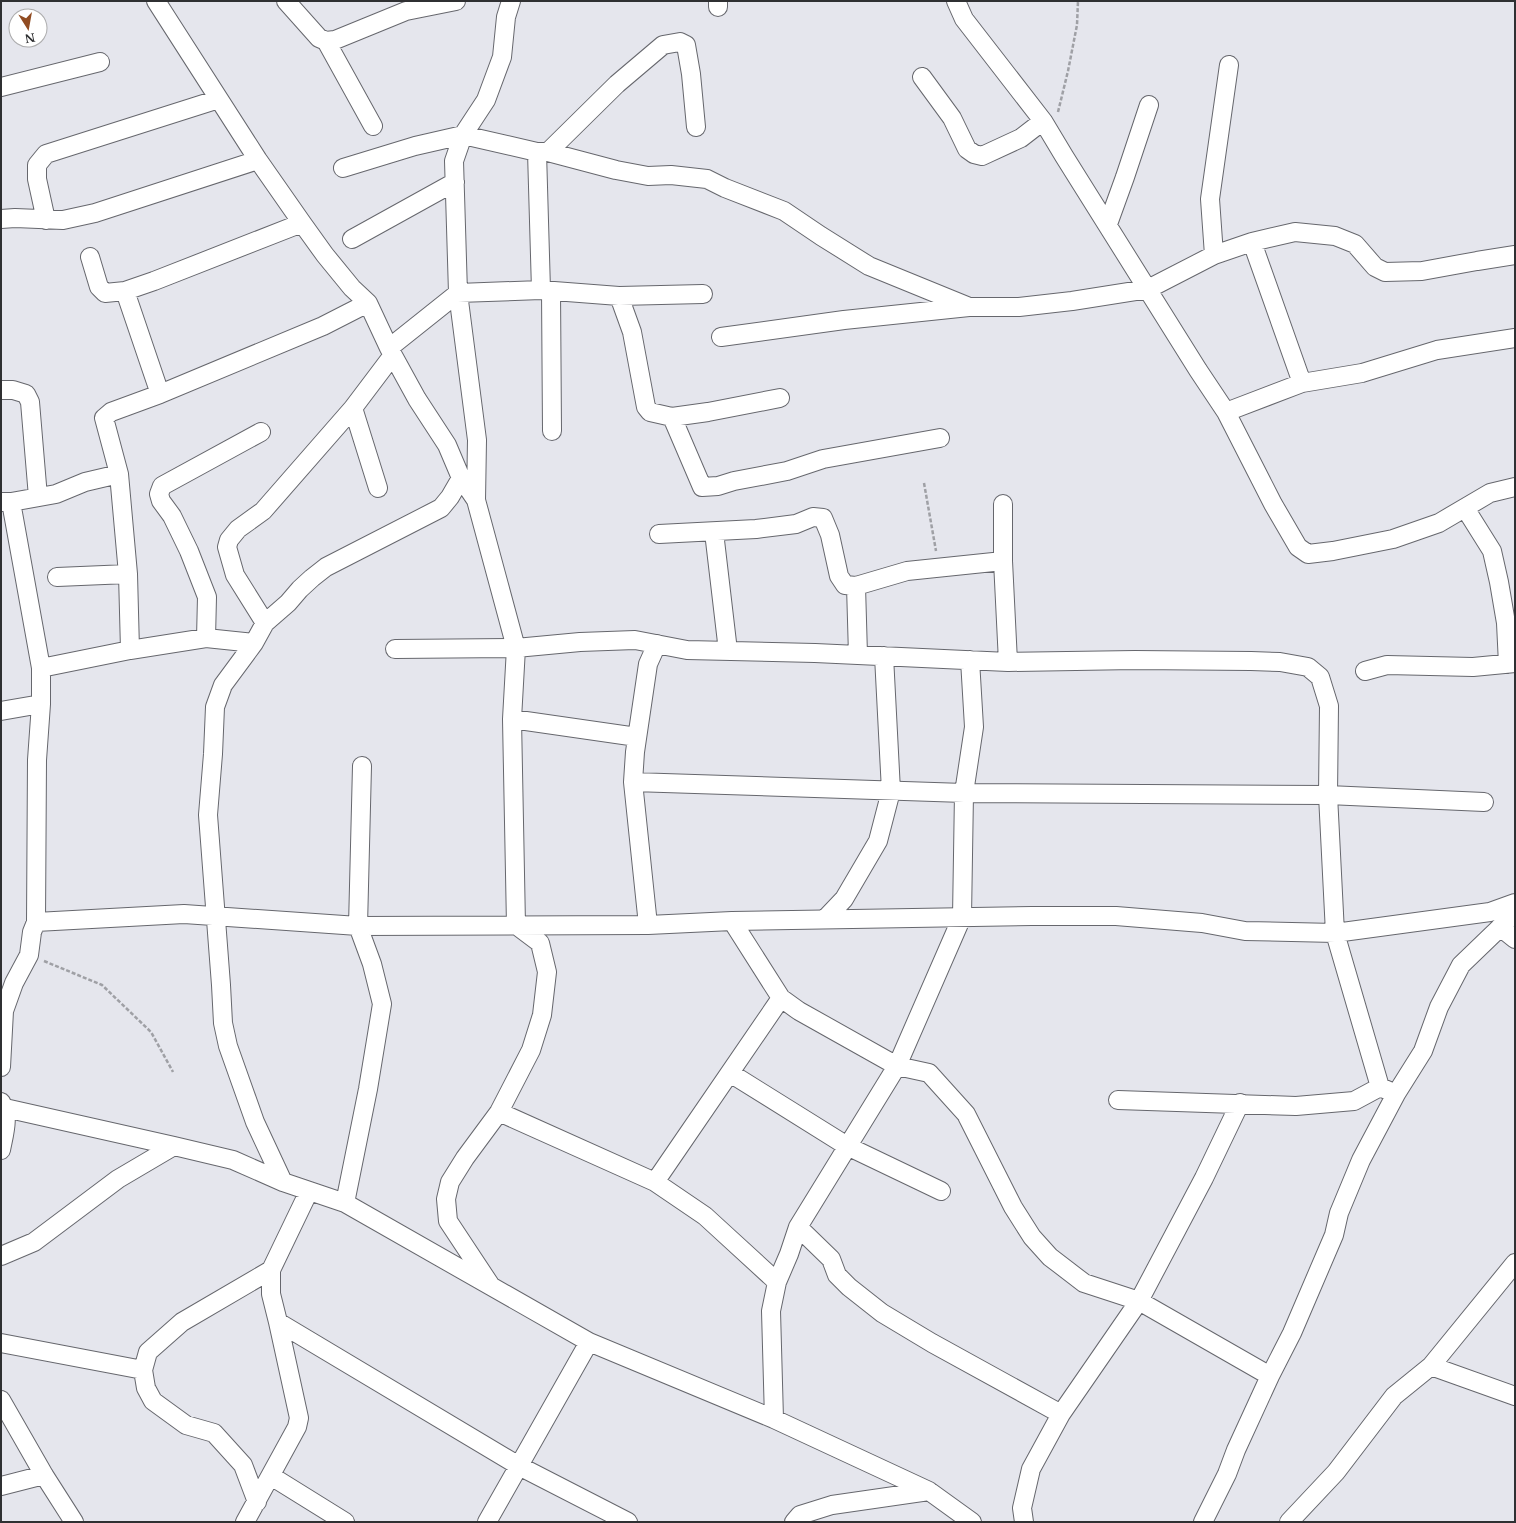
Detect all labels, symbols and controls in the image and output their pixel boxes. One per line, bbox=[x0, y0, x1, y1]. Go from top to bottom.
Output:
north arrow bbox=[8, 8, 48, 48]
text: N bbox=[23, 30, 36, 46]

